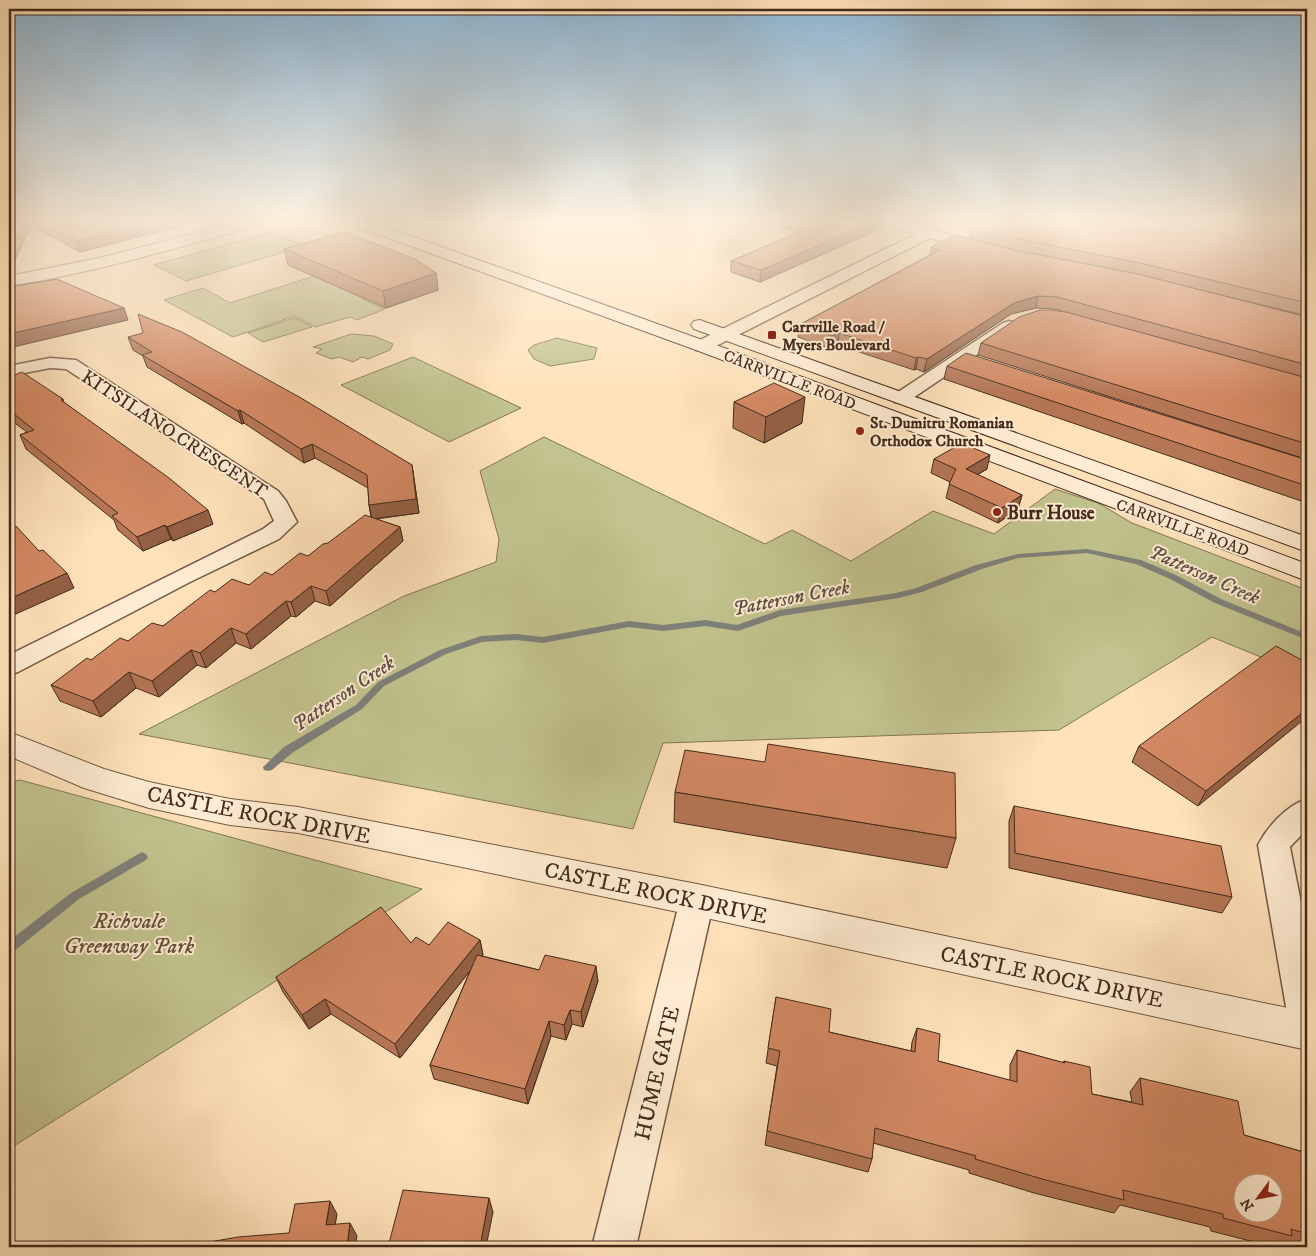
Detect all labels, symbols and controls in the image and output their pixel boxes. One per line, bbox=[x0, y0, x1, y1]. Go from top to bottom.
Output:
place label: Carrville Road / Myers Boulevard bbox=[782, 317, 891, 355]
marker: Carrville Road / Myers Boulevard bbox=[766, 329, 778, 341]
street label: CARRVILLE ROAD bbox=[721, 345, 859, 414]
street label: KITSILANO CRESCENT bbox=[77, 365, 272, 503]
place label: St. Dumitru Romanian Orthodox Church bbox=[870, 413, 1014, 451]
marker: St. Dumitru Romanian Orthodox Church bbox=[854, 425, 866, 437]
street label: CARRVILLE ROAD bbox=[1113, 495, 1252, 561]
place label: Burr House bbox=[1007, 502, 1095, 525]
marker: Burr House bbox=[991, 506, 1003, 518]
water label: Patterson Creek bbox=[1145, 540, 1264, 611]
water label: Patterson Creek bbox=[731, 575, 852, 622]
water label: Patterson Creek bbox=[288, 650, 400, 738]
street label: CASTLE ROCK DRIVE bbox=[145, 781, 373, 850]
street label: CASTLE ROCK DRIVE bbox=[542, 857, 770, 930]
park label: Richvale Greenway Park bbox=[64, 908, 195, 960]
street label: CASTLE ROCK DRIVE bbox=[938, 941, 1166, 1014]
street label: HUME GATE bbox=[629, 1004, 686, 1143]
north arrow bbox=[1234, 1174, 1284, 1224]
text: N bbox=[1237, 1194, 1259, 1214]

